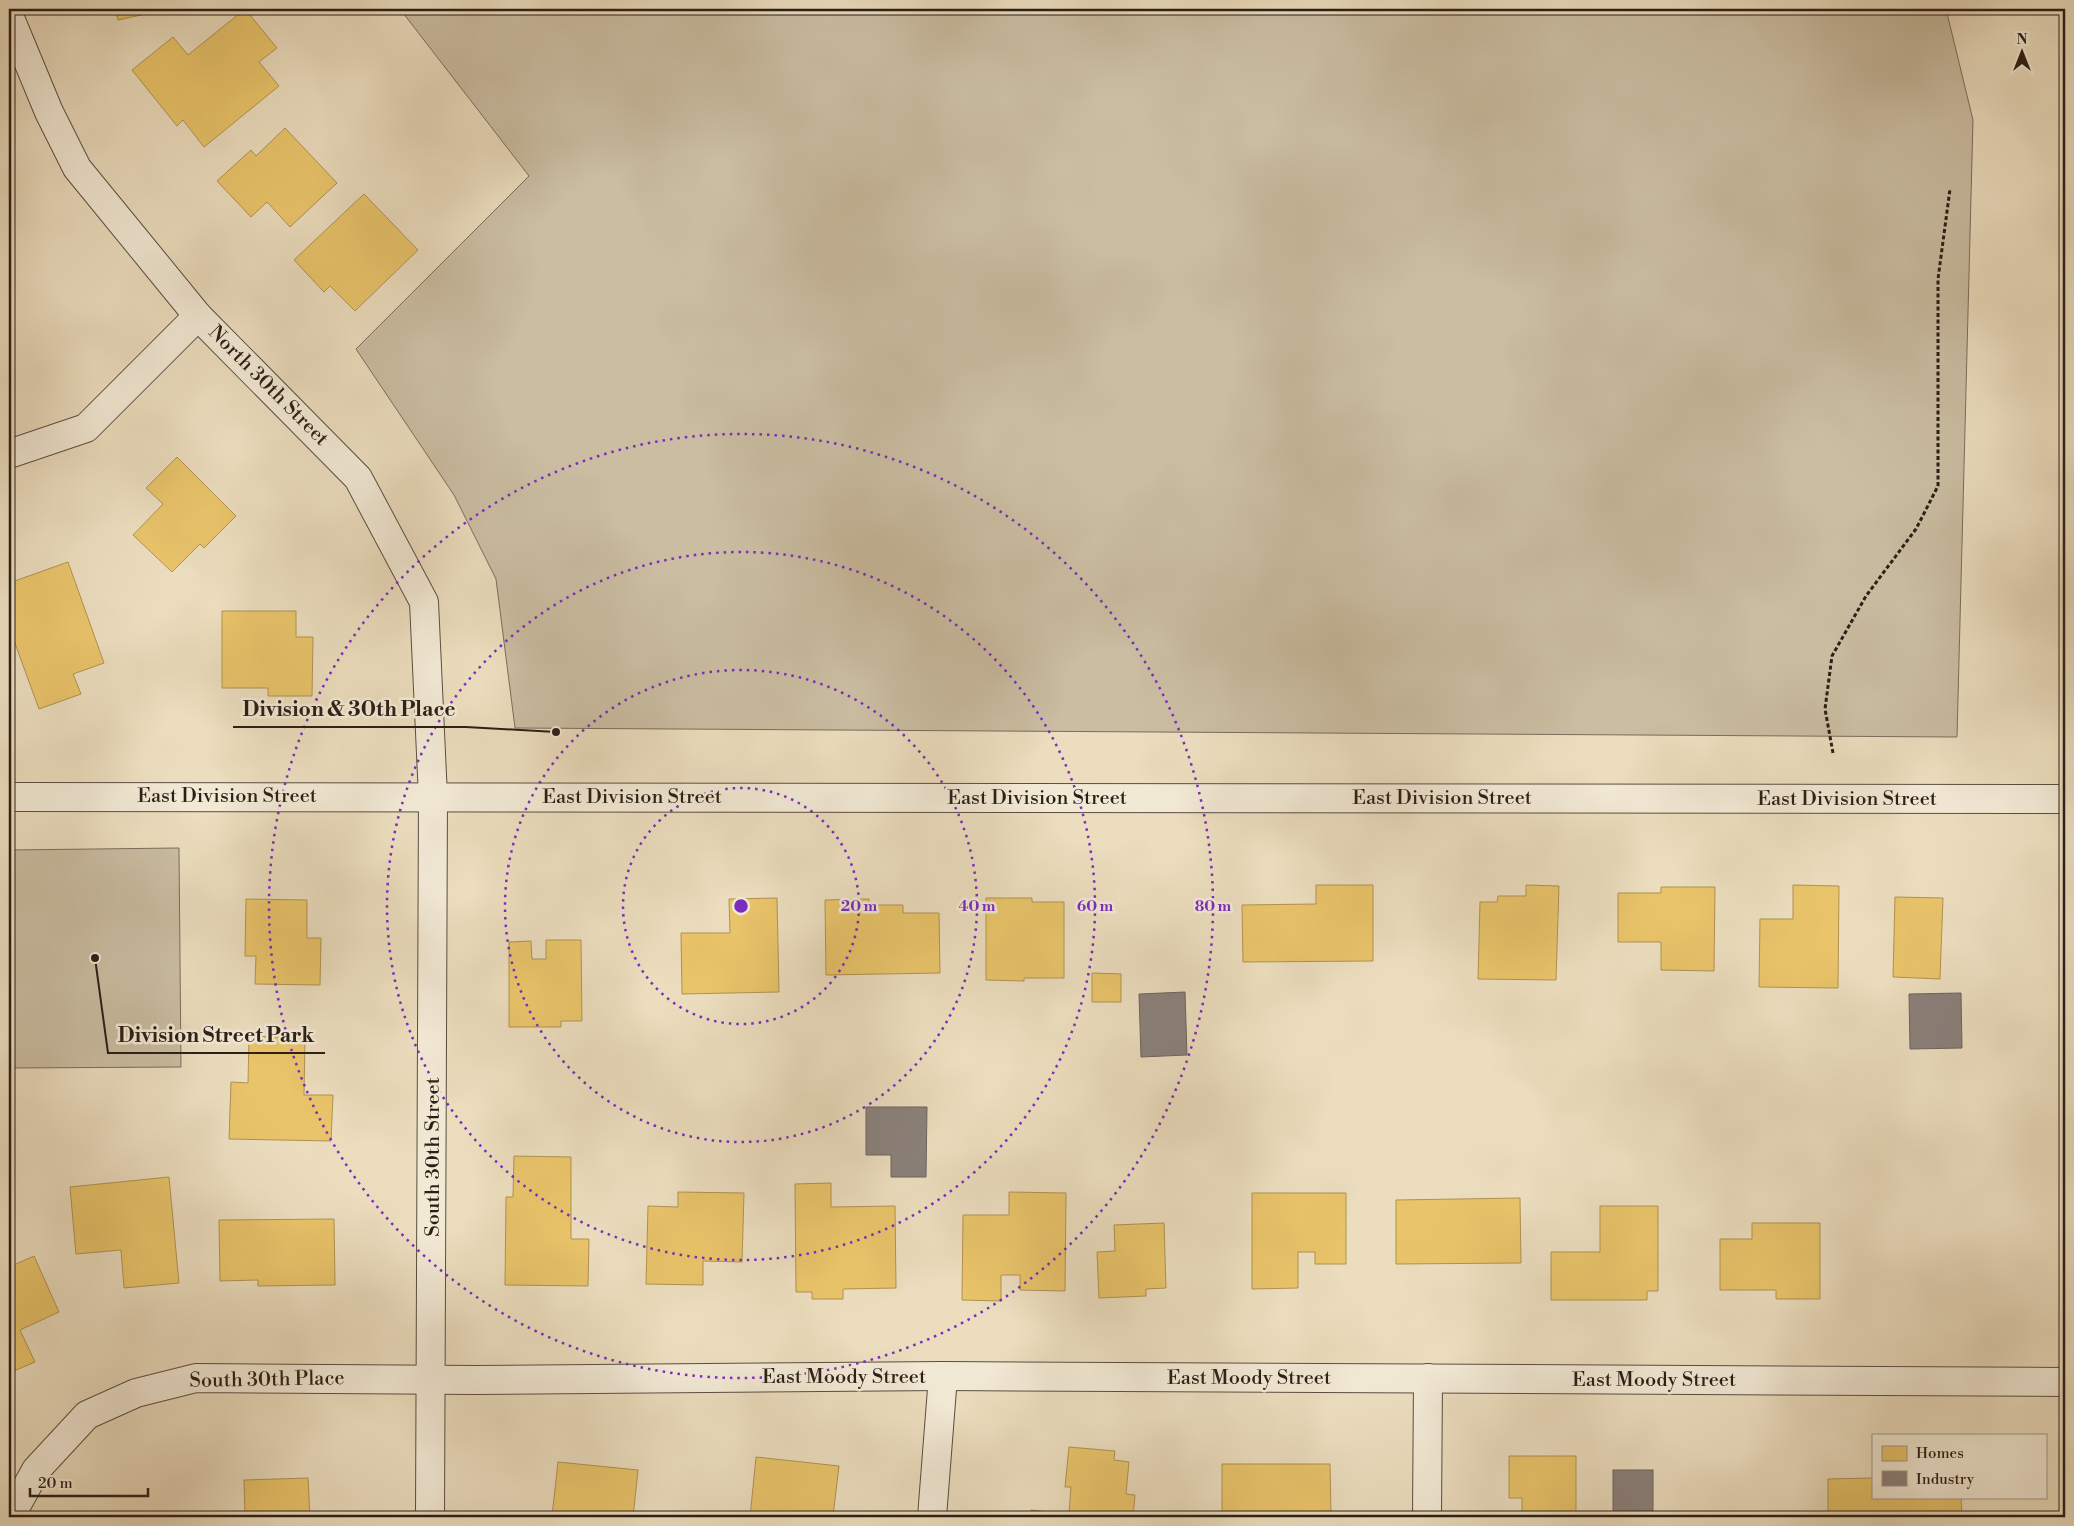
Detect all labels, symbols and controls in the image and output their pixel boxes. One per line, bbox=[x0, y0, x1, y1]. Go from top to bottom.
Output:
north arrow bbox=[1996, 28, 2046, 78]
text: N bbox=[2016, 31, 2028, 49]
street label: North 30th Street bbox=[202, 320, 334, 452]
callout: Division & 30th Place bbox=[233, 691, 466, 727]
text: Division & 30th Place bbox=[242, 697, 456, 723]
street label: East Division Street bbox=[137, 784, 317, 809]
street label: East Division Street bbox=[542, 785, 722, 810]
street label: East Division Street bbox=[947, 786, 1127, 811]
street label: East Division Street bbox=[1352, 786, 1532, 811]
street label: East Division Street bbox=[1757, 787, 1937, 812]
centre of rings bbox=[732, 897, 750, 915]
text: 20 m bbox=[841, 897, 878, 916]
text: 40 m bbox=[958, 897, 996, 916]
text: 60 m bbox=[1077, 897, 1114, 916]
text: 80 m bbox=[1195, 897, 1232, 916]
callout: Division Street Park bbox=[108, 1017, 325, 1053]
text: Division Street Park bbox=[118, 1023, 315, 1049]
street label: South 30th Street bbox=[421, 1077, 446, 1237]
street label: East Moody Street bbox=[762, 1365, 926, 1390]
street label: South 30th Place bbox=[189, 1366, 345, 1394]
street label: East Moody Street bbox=[1167, 1366, 1331, 1391]
street label: East Moody Street bbox=[1572, 1368, 1736, 1393]
legend bbox=[1872, 1434, 2046, 1498]
text: Homes bbox=[1916, 1444, 1964, 1463]
scale bar bbox=[30, 1466, 148, 1498]
text: Industry bbox=[1916, 1470, 1975, 1489]
text: 20 m bbox=[38, 1474, 73, 1493]

